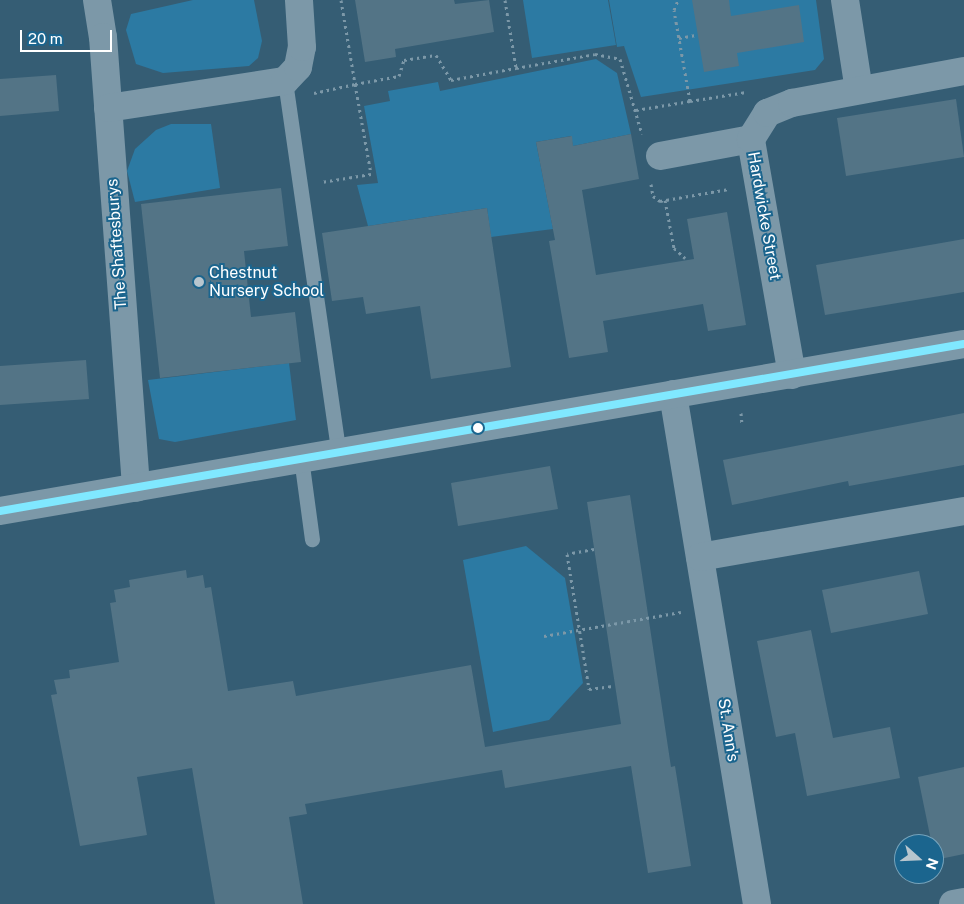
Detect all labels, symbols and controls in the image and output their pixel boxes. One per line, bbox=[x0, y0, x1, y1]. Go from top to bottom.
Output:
scale bar bbox=[22, 20, 115, 52]
text: 20 m bbox=[28, 30, 63, 47]
street label: Hardwicke Street bbox=[743, 150, 785, 282]
street label: The Shaftesburys bbox=[103, 178, 131, 310]
place label: Chestnut Nursery School bbox=[209, 263, 324, 301]
marker: Chestnut Nursery School bbox=[193, 276, 205, 288]
unlabelled marker bbox=[473, 423, 483, 433]
street label: St. Ann's bbox=[714, 697, 742, 763]
north arrow bbox=[894, 834, 944, 884]
text: N bbox=[923, 856, 942, 872]

